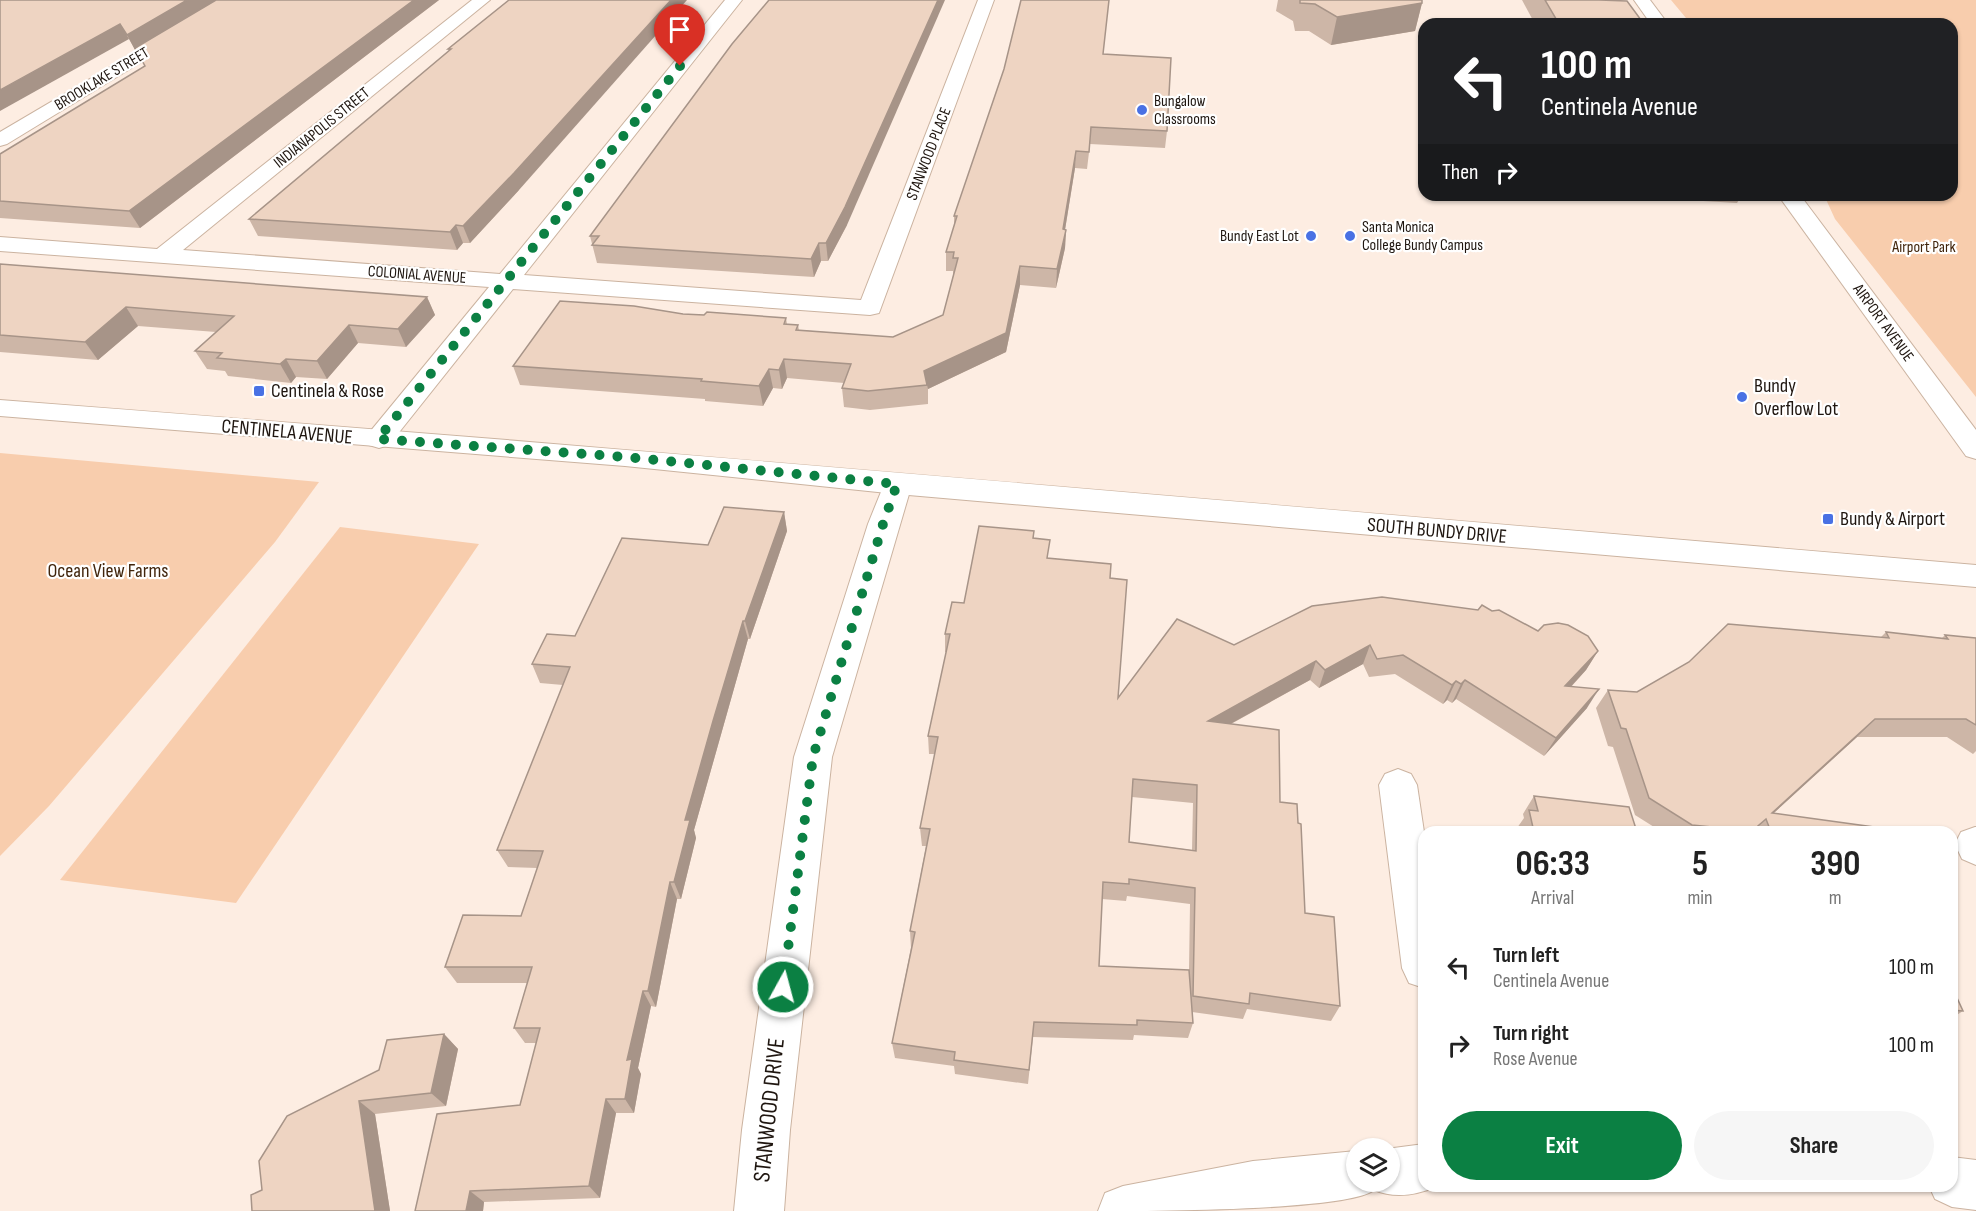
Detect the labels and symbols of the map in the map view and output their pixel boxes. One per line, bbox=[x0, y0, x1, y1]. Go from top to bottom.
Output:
pin bbox=[654, 4, 705, 66]
street label: BROOKLAKE STREET bbox=[51, 43, 153, 115]
street label: INDIANAPOLIS STREET bbox=[270, 83, 374, 172]
place label: Bungalow Classrooms bbox=[1154, 92, 1216, 129]
marker: Bungalow Classrooms bbox=[1135, 103, 1149, 117]
street label: STANWOOD PLACE bbox=[903, 105, 955, 203]
place label: Santa Monica College Bundy Campus bbox=[1362, 218, 1483, 255]
place label: Bundy East Lot bbox=[1220, 227, 1299, 246]
marker: Bundy East Lot bbox=[1304, 229, 1318, 243]
marker: Santa Monica College Bundy Campus bbox=[1343, 229, 1357, 243]
park label: Airport Park bbox=[1891, 238, 1956, 257]
street label: COLONIAL AVENUE bbox=[367, 262, 467, 288]
street label: AIRPORT AVENUE bbox=[1848, 280, 1917, 365]
place label: Bundy Overflow Lot bbox=[1754, 374, 1838, 421]
place label: Centinela & Rose bbox=[271, 379, 384, 403]
marker: Centinela & Rose bbox=[252, 384, 266, 398]
marker: Bundy Overflow Lot bbox=[1735, 390, 1749, 404]
street label: CENTINELA AVENUE bbox=[220, 414, 354, 450]
place label: Bundy & Airport bbox=[1840, 507, 1945, 531]
marker: Bundy & Airport bbox=[1821, 512, 1835, 526]
street label: SOUTH BUNDY DRIVE bbox=[1366, 513, 1508, 549]
park label: Ocean View Farms bbox=[47, 559, 169, 583]
position arrow bbox=[751, 955, 815, 1019]
street label: STANWOOD DRIVE bbox=[747, 1037, 791, 1183]

